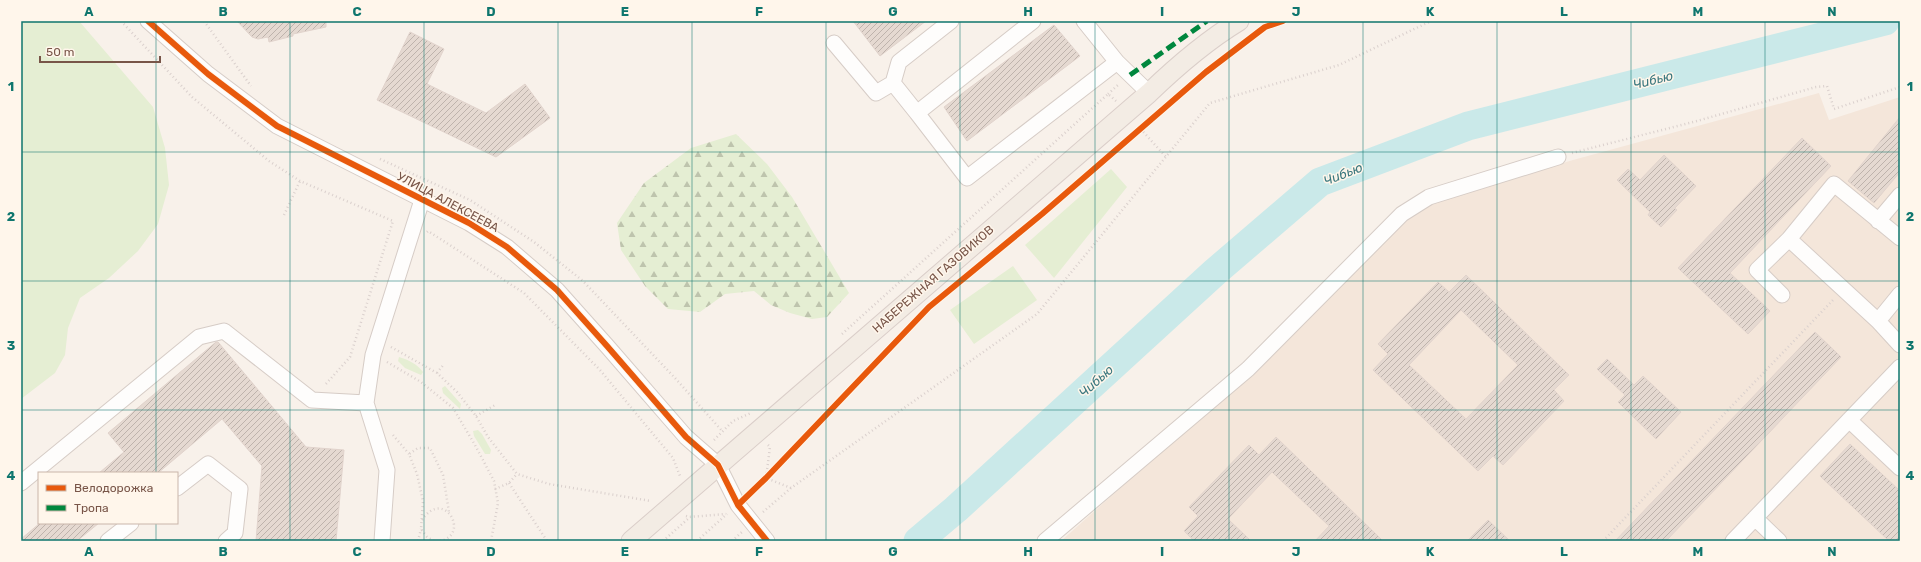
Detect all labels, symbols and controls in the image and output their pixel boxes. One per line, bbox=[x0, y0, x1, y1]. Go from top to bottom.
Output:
text: A bbox=[84, 4, 94, 19]
text: B bbox=[218, 4, 228, 19]
text: C bbox=[352, 4, 362, 19]
text: D bbox=[486, 4, 496, 19]
text: E bbox=[621, 4, 629, 19]
text: F bbox=[755, 4, 763, 19]
text: G bbox=[888, 4, 898, 19]
text: H bbox=[1023, 4, 1033, 19]
text: I bbox=[1160, 4, 1164, 19]
text: J bbox=[1292, 4, 1300, 19]
text: K bbox=[1426, 4, 1435, 19]
text: L bbox=[1560, 4, 1568, 19]
text: M bbox=[1693, 4, 1703, 19]
text: N bbox=[1827, 4, 1837, 19]
scale bar bbox=[40, 38, 160, 64]
text: 50 m bbox=[46, 45, 74, 59]
water label: Чибью bbox=[1631, 68, 1675, 92]
text: 1 bbox=[8, 79, 14, 94]
text: 1 bbox=[1907, 79, 1913, 94]
water label: Чибью bbox=[1321, 159, 1365, 189]
street label: УЛИЦА АЛЕКСЕЕВА bbox=[395, 169, 501, 235]
text: 2 bbox=[7, 209, 15, 224]
text: 2 bbox=[1906, 209, 1914, 224]
street label: НАБЕРЕЖНАЯ ГАЗОВИКОВ bbox=[870, 223, 996, 335]
text: 3 bbox=[7, 338, 16, 353]
text: 3 bbox=[1906, 338, 1915, 353]
water label: Чибью bbox=[1076, 362, 1116, 400]
text: 4 bbox=[7, 468, 16, 483]
text: 4 bbox=[1906, 468, 1915, 483]
legend bbox=[38, 472, 178, 524]
text: Велодорожка bbox=[74, 481, 153, 495]
text: Тропа bbox=[74, 501, 109, 515]
text: A bbox=[84, 544, 94, 559]
text: B bbox=[218, 544, 228, 559]
text: C bbox=[352, 544, 362, 559]
text: D bbox=[486, 544, 496, 559]
text: E bbox=[621, 544, 629, 559]
text: F bbox=[755, 544, 763, 559]
text: G bbox=[888, 544, 898, 559]
text: H bbox=[1023, 544, 1033, 559]
text: I bbox=[1160, 544, 1164, 559]
text: J bbox=[1292, 544, 1300, 559]
text: K bbox=[1426, 544, 1435, 559]
text: L bbox=[1560, 544, 1568, 559]
text: M bbox=[1693, 544, 1703, 559]
text: N bbox=[1827, 544, 1837, 559]

